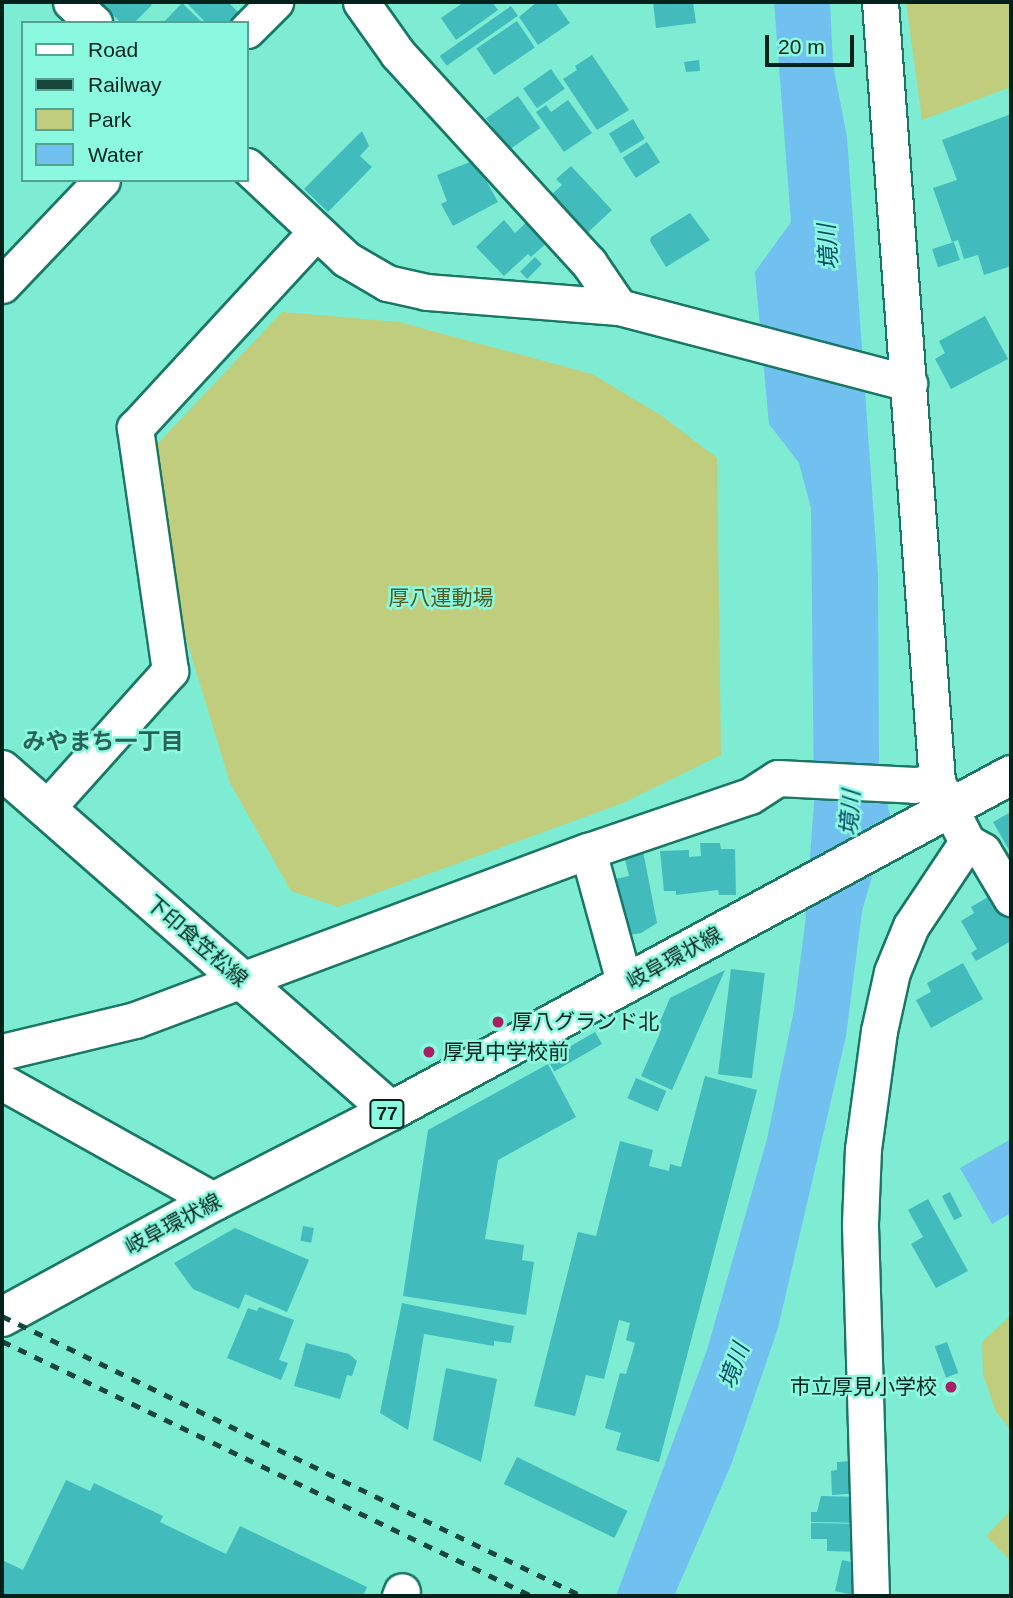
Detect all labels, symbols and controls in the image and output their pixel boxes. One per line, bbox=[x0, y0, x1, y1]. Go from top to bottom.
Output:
legend bbox=[21, 21, 248, 182]
scale bar bbox=[768, 21, 857, 65]
text: 20 m bbox=[778, 35, 825, 58]
text: Road bbox=[88, 38, 138, 61]
text: Railway bbox=[88, 73, 162, 96]
text: Park bbox=[88, 108, 131, 131]
text: Water bbox=[88, 143, 143, 166]
water label: 境川 bbox=[813, 223, 843, 271]
park label: 厚八運動場 bbox=[389, 585, 493, 611]
district label: みやまち一丁目 bbox=[23, 727, 183, 755]
water label: 境川 bbox=[835, 789, 865, 837]
street label: 下印食笠松線 bbox=[141, 890, 253, 992]
street label: 岐阜環状線 bbox=[622, 922, 726, 994]
place label: 厚八グランド北 bbox=[512, 1009, 659, 1035]
marker: 厚八グランド北 bbox=[490, 1014, 506, 1030]
place label: 厚見中学校前 bbox=[443, 1039, 569, 1065]
marker: 厚見中学校前 bbox=[421, 1044, 437, 1060]
road number: 77 bbox=[368, 1098, 406, 1130]
street label: 岐阜環状線 bbox=[121, 1188, 225, 1260]
water label: 境川 bbox=[713, 1340, 755, 1392]
place label: 市立厚見小学校 bbox=[790, 1374, 937, 1400]
marker: 市立厚見小学校 bbox=[943, 1379, 959, 1395]

